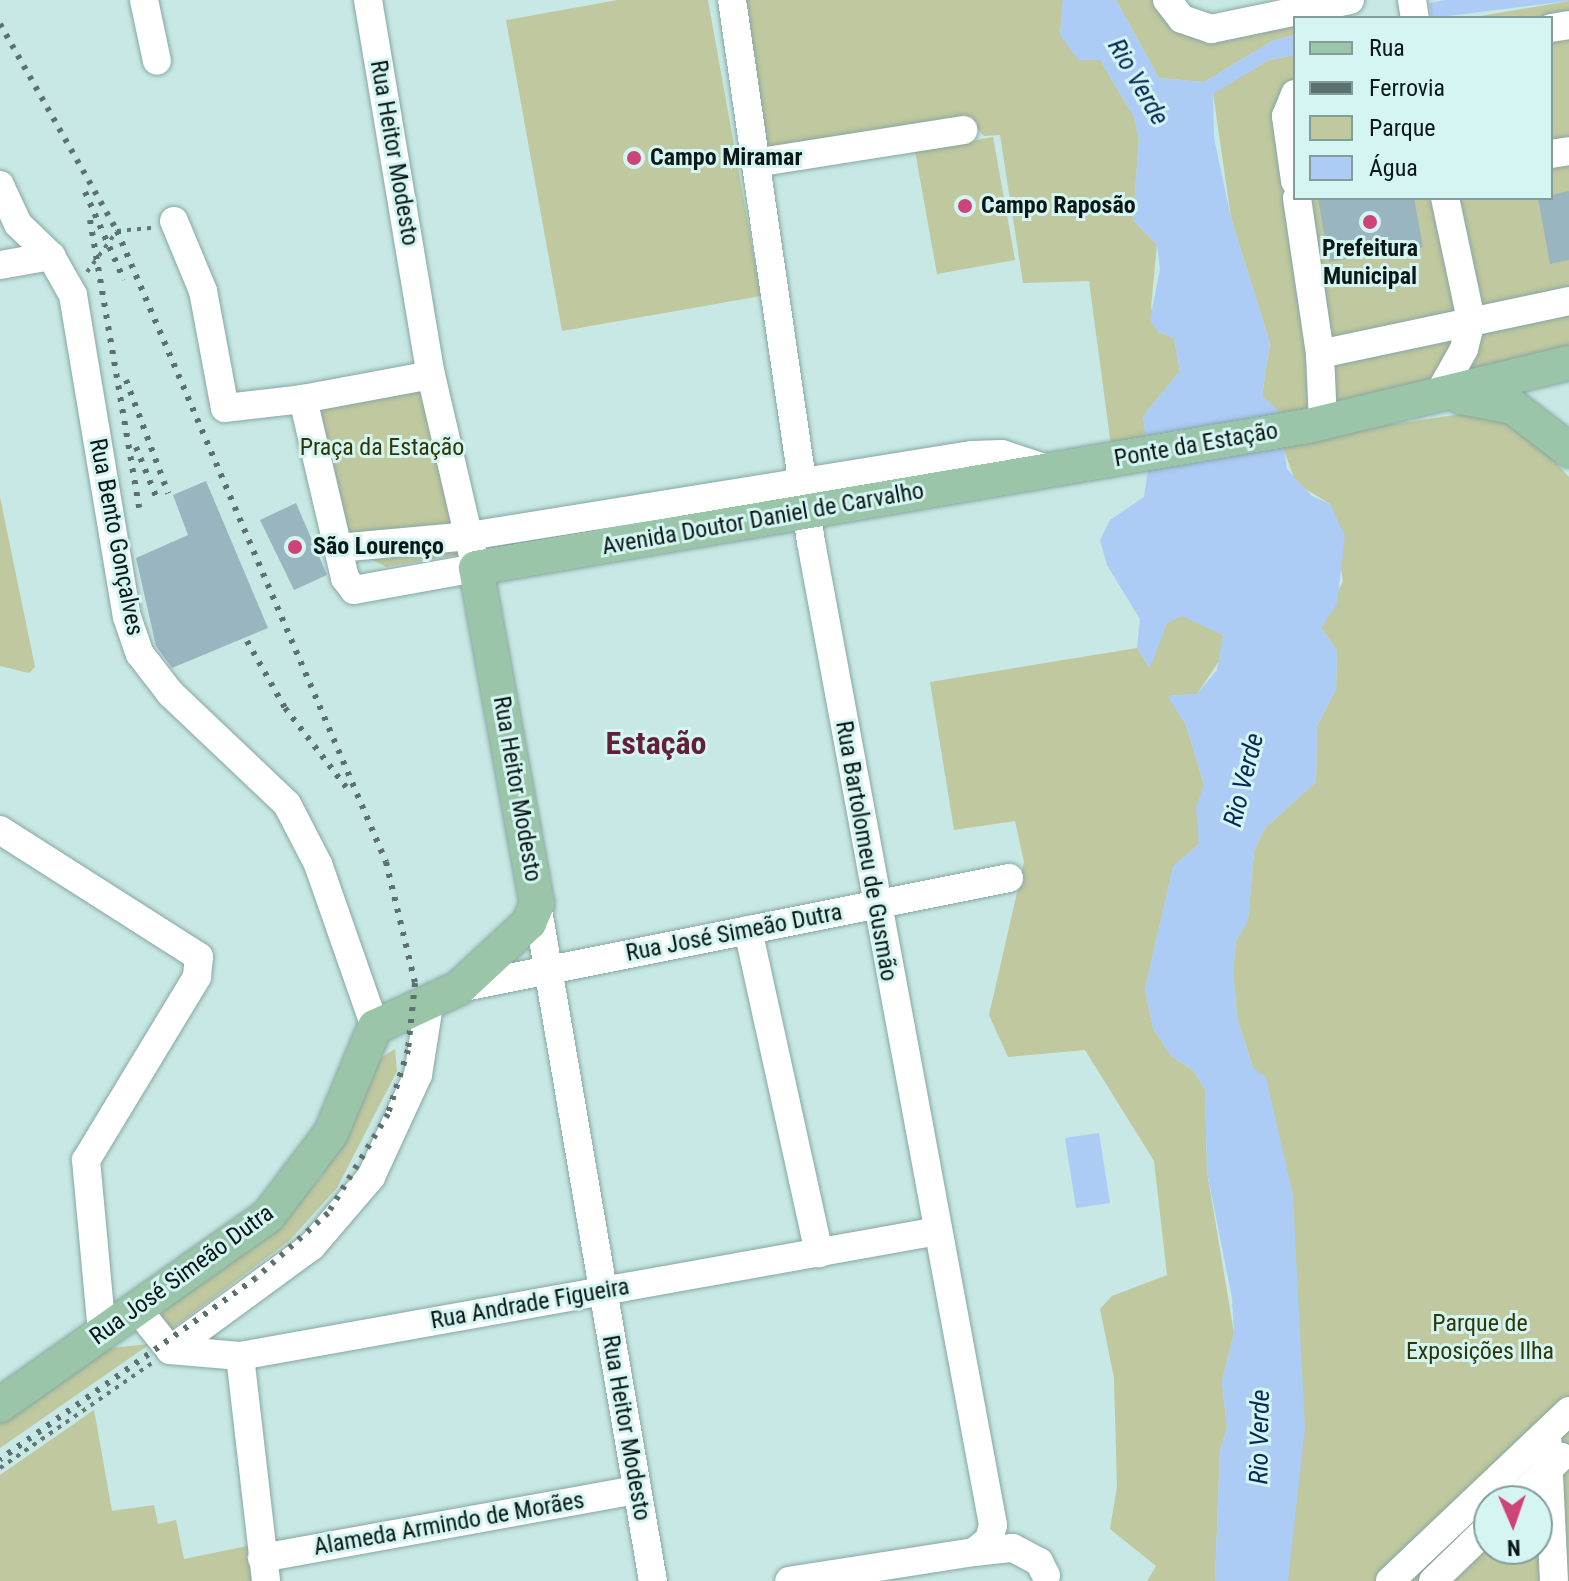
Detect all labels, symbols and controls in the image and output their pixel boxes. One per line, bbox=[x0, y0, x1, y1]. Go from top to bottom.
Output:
legend bbox=[1293, 16, 1553, 200]
water label: Rio Verde bbox=[1101, 33, 1175, 131]
text: Rua bbox=[1369, 34, 1405, 62]
street label: Rua Heitor Modesto bbox=[364, 58, 424, 248]
text: Ferrovia bbox=[1369, 74, 1445, 102]
text: Parque bbox=[1369, 114, 1436, 142]
place label: Campo Miramar bbox=[650, 144, 802, 172]
marker: Campo Miramar bbox=[625, 149, 643, 167]
text: Água bbox=[1369, 154, 1418, 182]
place label: Campo Raposão bbox=[981, 192, 1136, 220]
marker: Campo Raposão bbox=[956, 197, 974, 215]
marker: Prefeitura Municipal bbox=[1361, 213, 1379, 231]
place label: Prefeitura Municipal bbox=[1322, 235, 1418, 291]
street label: Ponte da Estação bbox=[1112, 416, 1280, 474]
park label: Praça da Estação bbox=[300, 434, 464, 462]
street label: Rua Bento Gonçalves bbox=[83, 436, 149, 638]
street label: Avenida Doutor Daniel de Carvalho bbox=[600, 476, 926, 562]
place label: São Lourenço bbox=[313, 533, 444, 561]
marker: São Lourenço bbox=[284, 536, 306, 558]
street label: Rua Heitor Modesto bbox=[487, 694, 547, 884]
street label: Rua Bartolomeu de Gusmão bbox=[829, 719, 903, 983]
district label: Estação bbox=[606, 724, 706, 762]
water label: Rio Verde bbox=[1217, 730, 1271, 830]
street label: Rua José Simeão Dutra bbox=[623, 898, 845, 968]
street label: Rua José Simeão Dutra bbox=[85, 1199, 279, 1351]
street label: Rua Andrade Figueira bbox=[428, 1272, 632, 1336]
park label: Parque de Exposições Ilha bbox=[1406, 1310, 1554, 1366]
street label: Rua Heitor Modesto bbox=[596, 1333, 656, 1523]
water label: Rio Verde bbox=[1244, 1389, 1276, 1485]
north arrow bbox=[1473, 1485, 1553, 1565]
street label: Alameda Armindo de Morães bbox=[311, 1486, 587, 1562]
text: N bbox=[1507, 1535, 1521, 1560]

